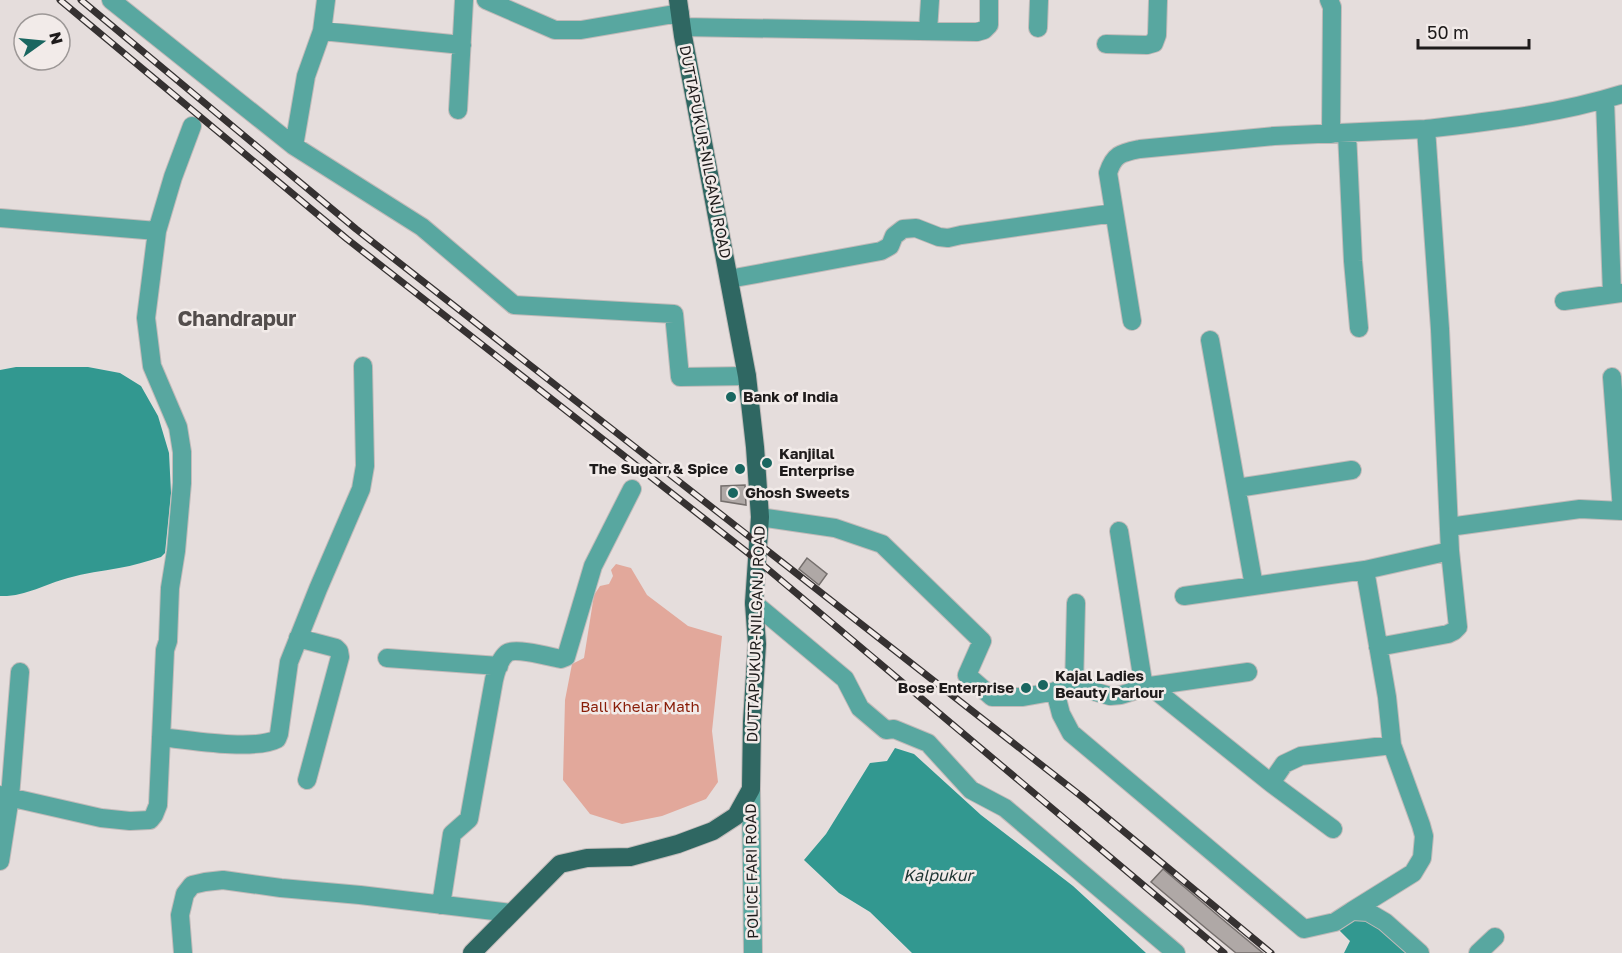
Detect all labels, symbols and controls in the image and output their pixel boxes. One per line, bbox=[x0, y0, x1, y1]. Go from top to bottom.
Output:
north arrow bbox=[12, 12, 72, 72]
scale bar bbox=[1418, 12, 1529, 50]
text: 50 m bbox=[1427, 21, 1469, 43]
text: N bbox=[45, 30, 68, 47]
street label: DUTTAPUKUR-NILGANJ ROAD bbox=[676, 44, 736, 260]
district label: Chandrapur bbox=[177, 305, 297, 331]
place label: Bank of India bbox=[743, 387, 838, 405]
marker: Bank of India bbox=[724, 390, 738, 404]
place label: Kanjilal Enterprise bbox=[779, 444, 855, 479]
marker: Kanjilal Enterprise bbox=[760, 456, 774, 470]
place label: The Sugarr & Spice bbox=[589, 459, 728, 477]
marker: The Sugarr & Spice bbox=[733, 462, 747, 476]
place label: Ghosh Sweets bbox=[745, 483, 850, 501]
marker: Ghosh Sweets bbox=[726, 486, 740, 500]
street label: DUTTAPUKUR-NILGANJ ROAD bbox=[742, 525, 768, 743]
place label: Kajal Ladies Beauty Parlour bbox=[1055, 666, 1164, 701]
place label: Bose Enterprise bbox=[898, 678, 1014, 696]
marker: Kajal Ladies Beauty Parlour bbox=[1036, 678, 1050, 692]
marker: Bose Enterprise bbox=[1019, 681, 1033, 695]
park label: Ball Khelar Math bbox=[580, 697, 700, 715]
street label: POLICE FARI ROAD bbox=[741, 803, 761, 939]
water label: Kalpukur bbox=[903, 865, 976, 885]

